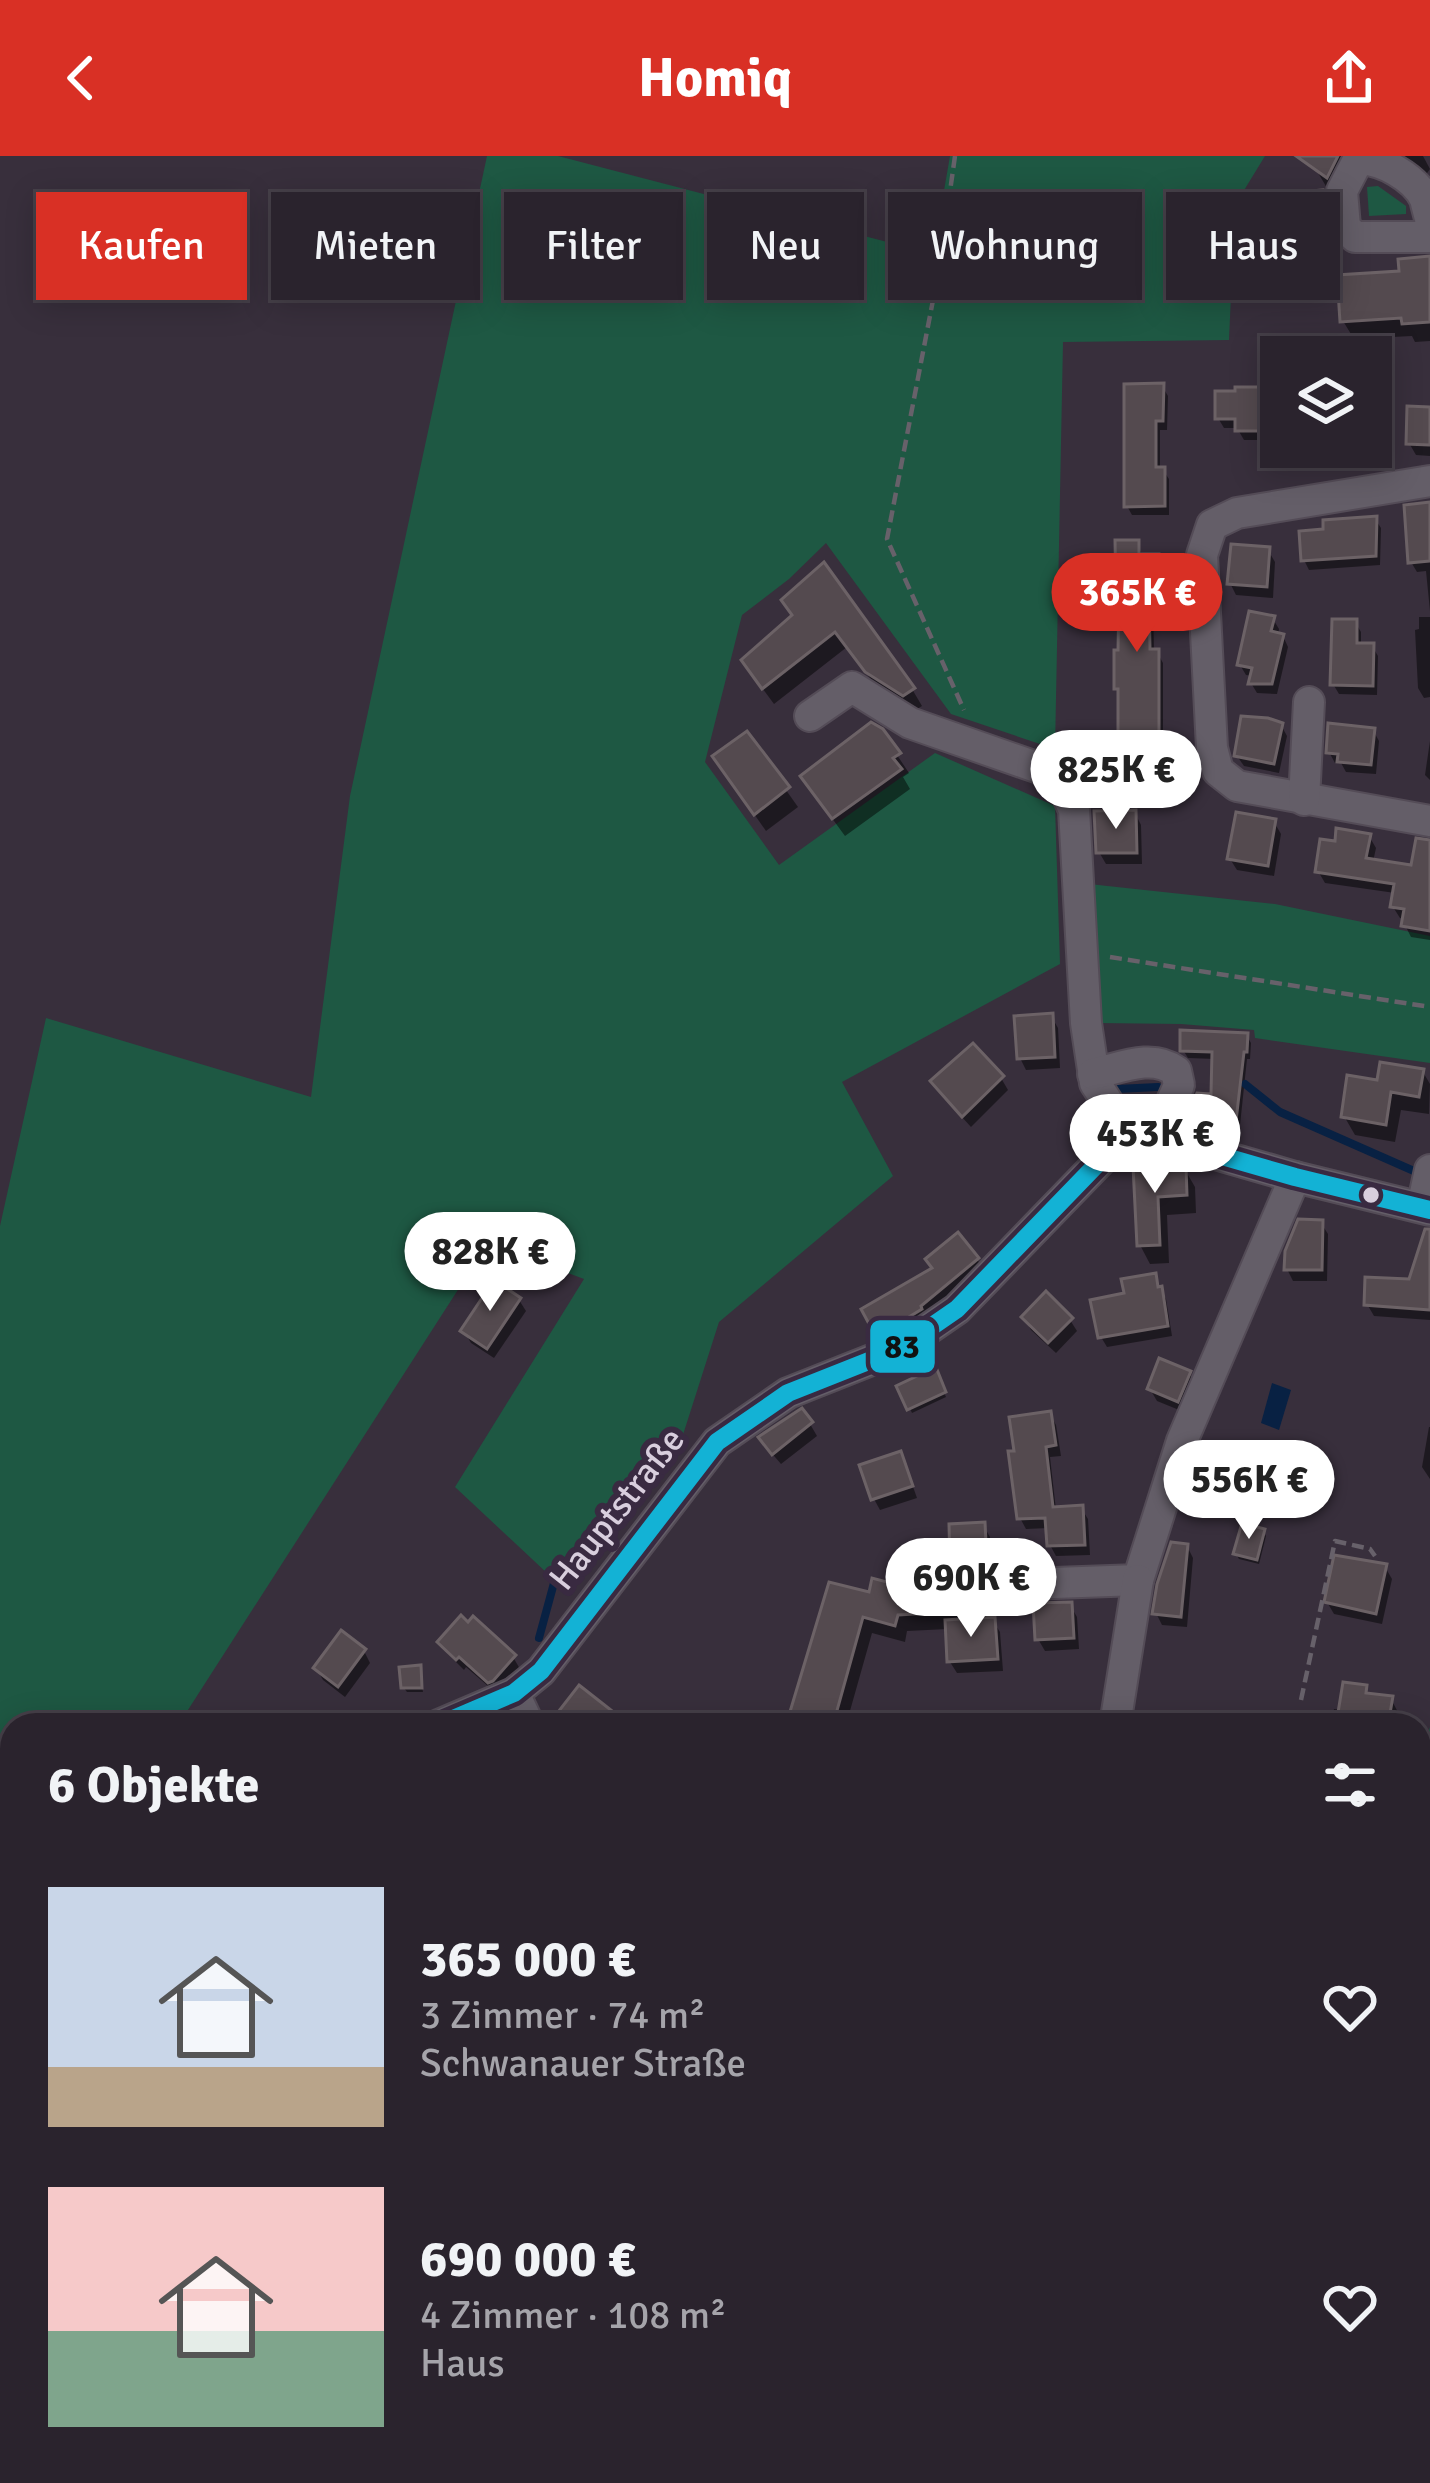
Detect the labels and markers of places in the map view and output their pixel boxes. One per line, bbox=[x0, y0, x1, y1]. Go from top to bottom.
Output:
pin: 365K € bbox=[1039, 553, 1235, 655]
pin: 825K € bbox=[1018, 730, 1214, 832]
pin: 453K € bbox=[1057, 1094, 1253, 1196]
unlabelled marker bbox=[1360, 1184, 1382, 1206]
pin: 828K € bbox=[392, 1212, 588, 1314]
pin: 556K € bbox=[1151, 1440, 1347, 1542]
pin: 690K € bbox=[873, 1538, 1069, 1640]

